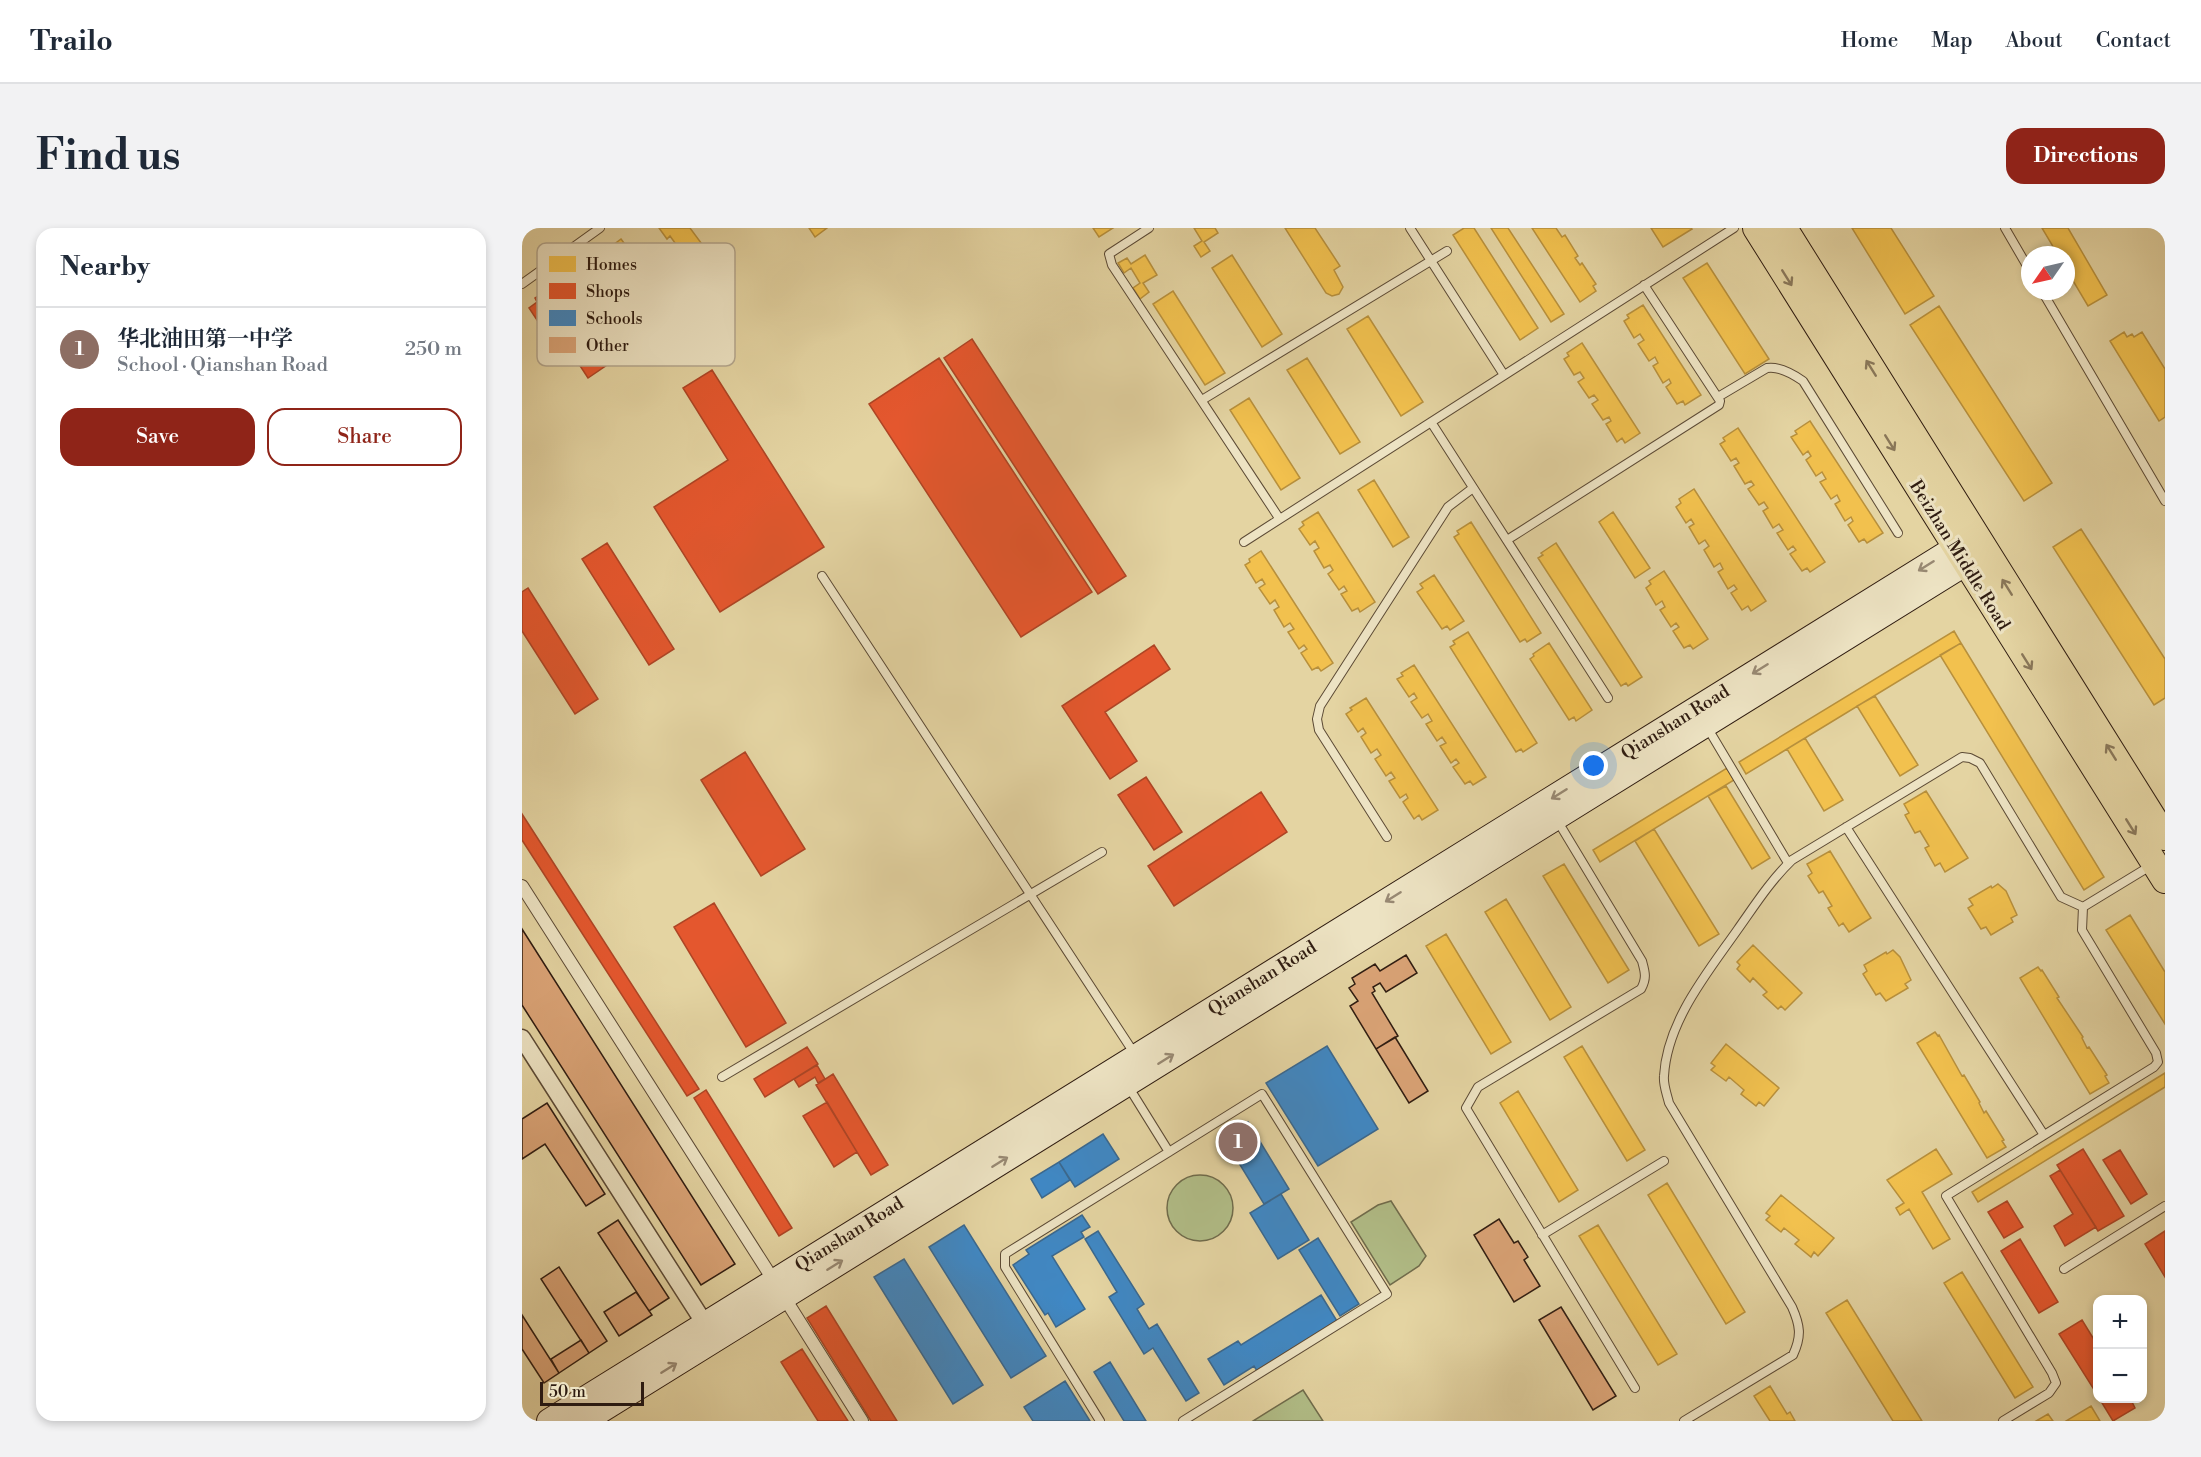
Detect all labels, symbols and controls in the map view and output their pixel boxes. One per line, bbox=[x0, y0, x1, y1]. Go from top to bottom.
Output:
text: Trailo bbox=[30, 24, 113, 59]
text: Home bbox=[1841, 28, 1898, 54]
text: Map bbox=[1931, 28, 1973, 54]
text: About bbox=[2006, 28, 2063, 54]
text: Contact bbox=[2096, 28, 2171, 54]
button: Directions bbox=[2006, 128, 2165, 184]
text: Find us bbox=[36, 130, 180, 183]
legend bbox=[537, 243, 735, 366]
north arrow bbox=[2021, 246, 2075, 300]
text: Nearby bbox=[60, 251, 150, 283]
text: Homes bbox=[586, 255, 637, 275]
one-way arrow bbox=[1782, 269, 1794, 286]
text: Shops bbox=[586, 282, 630, 302]
text: Schools bbox=[586, 309, 642, 329]
text: 华北油田第一中学 bbox=[117, 326, 293, 353]
text: Other bbox=[586, 336, 629, 356]
text: 1 bbox=[75, 337, 84, 362]
text: 250 m bbox=[405, 337, 462, 362]
text: School · Qianshan Road bbox=[117, 353, 328, 378]
one-way arrow bbox=[1864, 360, 1876, 377]
button: Save bbox=[60, 408, 255, 466]
button: Share bbox=[267, 408, 462, 466]
one-way arrow bbox=[1885, 434, 1897, 451]
street label: Beizhan Middle Road bbox=[1904, 475, 2016, 635]
one-way arrow bbox=[1917, 560, 1934, 573]
one-way arrow bbox=[2001, 579, 2013, 596]
one-way arrow bbox=[2021, 653, 2033, 670]
one-way arrow bbox=[1752, 664, 1769, 676]
street label: Qianshan Road bbox=[1617, 679, 1734, 765]
one-way arrow bbox=[2105, 744, 2117, 761]
your location bbox=[1579, 751, 1608, 780]
one-way arrow bbox=[1550, 788, 1567, 801]
one-way arrow bbox=[2126, 818, 2138, 835]
one-way arrow bbox=[1385, 892, 1402, 904]
street label: Qianshan Road bbox=[1204, 935, 1321, 1021]
one-way arrow bbox=[1157, 1053, 1174, 1065]
pin: 1 bbox=[1218, 1120, 1258, 1164]
one-way arrow bbox=[992, 1156, 1009, 1169]
street label: Qianshan Road bbox=[791, 1191, 908, 1277]
one-way arrow bbox=[826, 1258, 843, 1270]
map controls bbox=[2093, 1295, 2147, 1403]
button: + bbox=[2093, 1295, 2147, 1349]
button: − bbox=[2093, 1349, 2147, 1403]
one-way arrow bbox=[660, 1361, 677, 1373]
scale bar bbox=[540, 1379, 644, 1406]
text: 50 m bbox=[549, 1382, 586, 1402]

